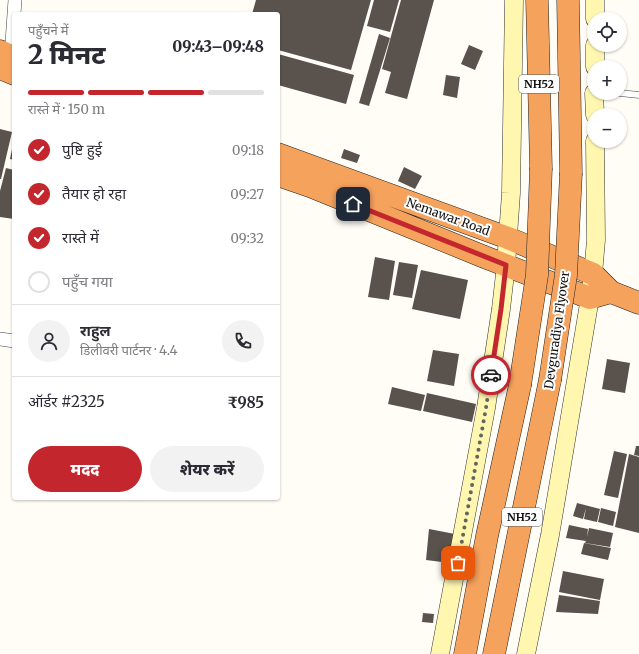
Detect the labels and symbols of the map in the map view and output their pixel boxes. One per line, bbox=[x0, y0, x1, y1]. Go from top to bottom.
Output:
road number: NH52 bbox=[519, 75, 559, 93]
pin bbox=[336, 187, 370, 221]
street label: Nemawar Road bbox=[404, 194, 492, 239]
street label: Devguradiya Flyover bbox=[541, 269, 572, 390]
courier bbox=[471, 355, 511, 395]
road number: NH52 bbox=[502, 508, 542, 526]
pin bbox=[441, 546, 475, 580]

